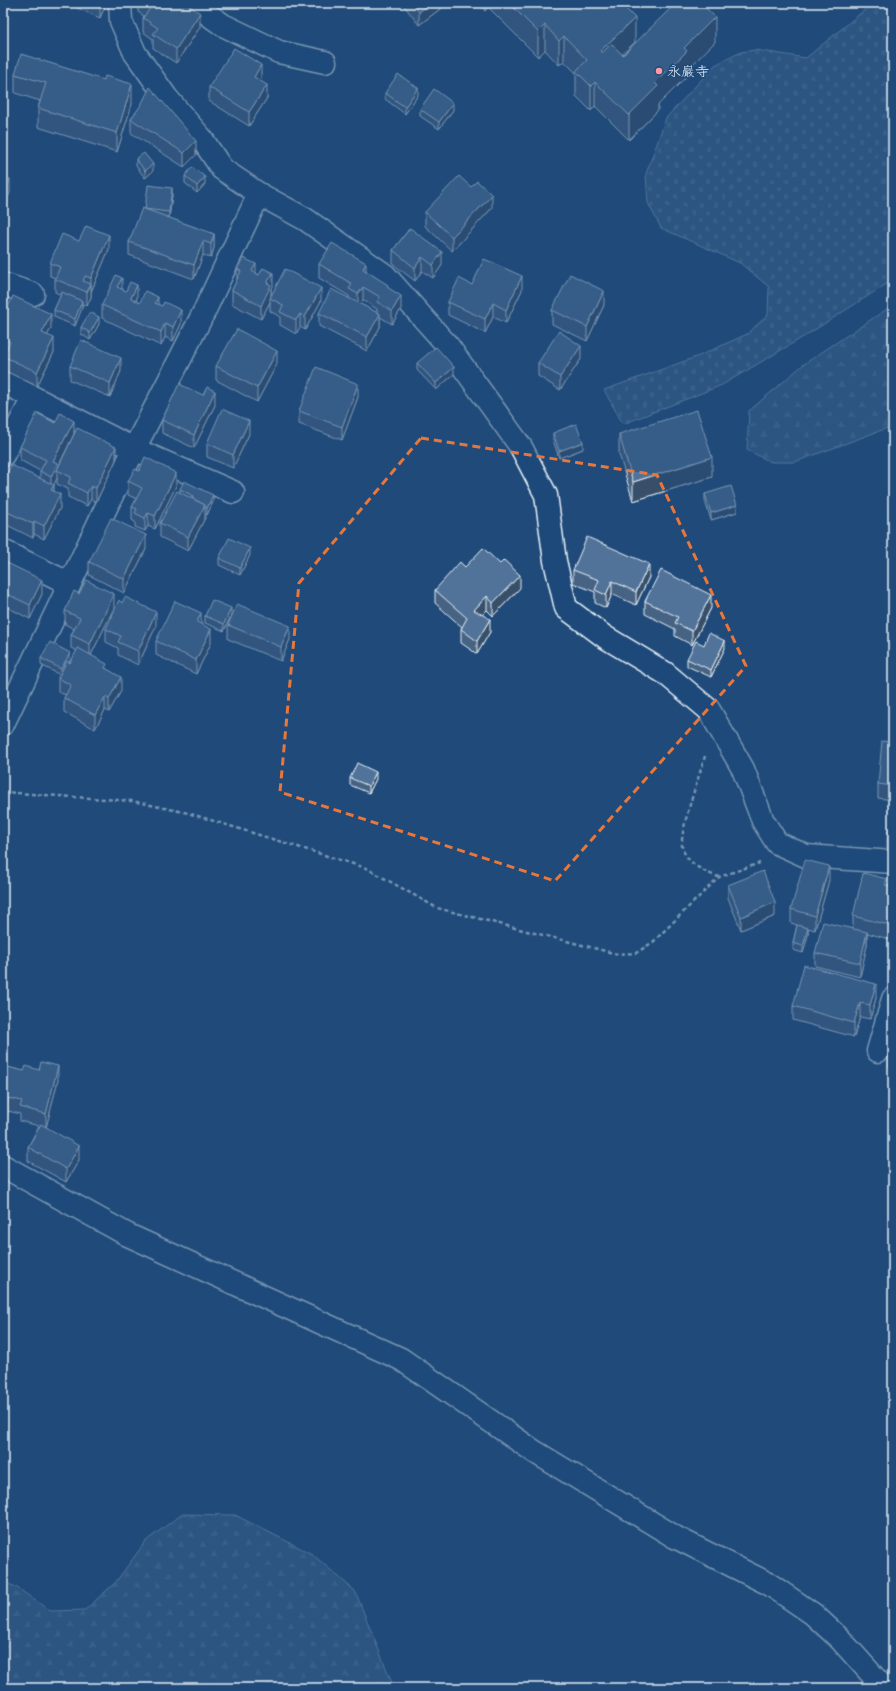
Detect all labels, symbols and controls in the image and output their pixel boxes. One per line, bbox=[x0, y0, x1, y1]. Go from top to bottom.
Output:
place label: 永巖寺 bbox=[667, 61, 709, 80]
marker: 永巖寺 bbox=[654, 66, 664, 76]

